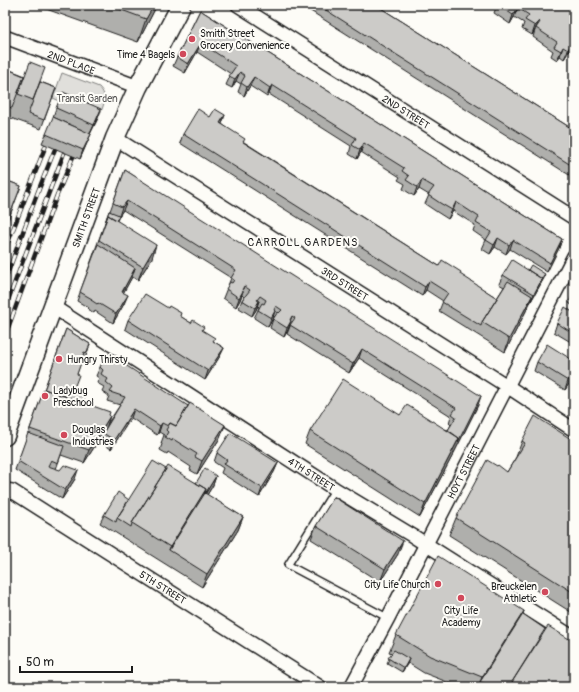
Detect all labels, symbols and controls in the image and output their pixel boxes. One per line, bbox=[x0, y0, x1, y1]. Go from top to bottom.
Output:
place label: Smith Street Grocery Convenience bbox=[200, 28, 290, 52]
marker: Smith Street Grocery Convenience bbox=[187, 34, 197, 44]
street label: 2ND PLACE bbox=[46, 49, 97, 77]
place label: Time 4 Bagels bbox=[117, 49, 176, 61]
marker: Time 4 Bagels bbox=[178, 49, 188, 59]
park label: Transit Garden bbox=[56, 93, 118, 105]
street label: 2ND STREET bbox=[380, 93, 432, 132]
street label: SMITH STREET bbox=[70, 186, 103, 249]
district label: CARROLL GARDENS bbox=[248, 236, 358, 249]
street label: 3RD STREET bbox=[319, 265, 370, 304]
marker: Hungry Thirsty bbox=[54, 354, 64, 364]
place label: Hungry Thirsty bbox=[67, 354, 128, 366]
place label: Ladybug Preschool bbox=[53, 385, 94, 409]
marker: Ladybug Preschool bbox=[40, 391, 50, 401]
place label: Douglas Industries bbox=[72, 424, 114, 448]
marker: Douglas Industries bbox=[59, 430, 69, 440]
street label: HOYT STREET bbox=[445, 442, 483, 501]
street label: 4TH STREET bbox=[285, 455, 337, 494]
street label: 5TH STREET bbox=[137, 569, 188, 607]
place label: City Life Church bbox=[364, 579, 430, 591]
marker: City Life Church bbox=[433, 579, 443, 589]
place label: Breuckelen Athletic bbox=[491, 581, 537, 605]
marker: Breuckelen Athletic bbox=[540, 587, 550, 597]
marker: City Life Academy bbox=[456, 593, 466, 603]
place label: City Life Academy bbox=[441, 605, 481, 629]
scale bar bbox=[20, 648, 132, 674]
text: 50 m bbox=[26, 655, 54, 670]

